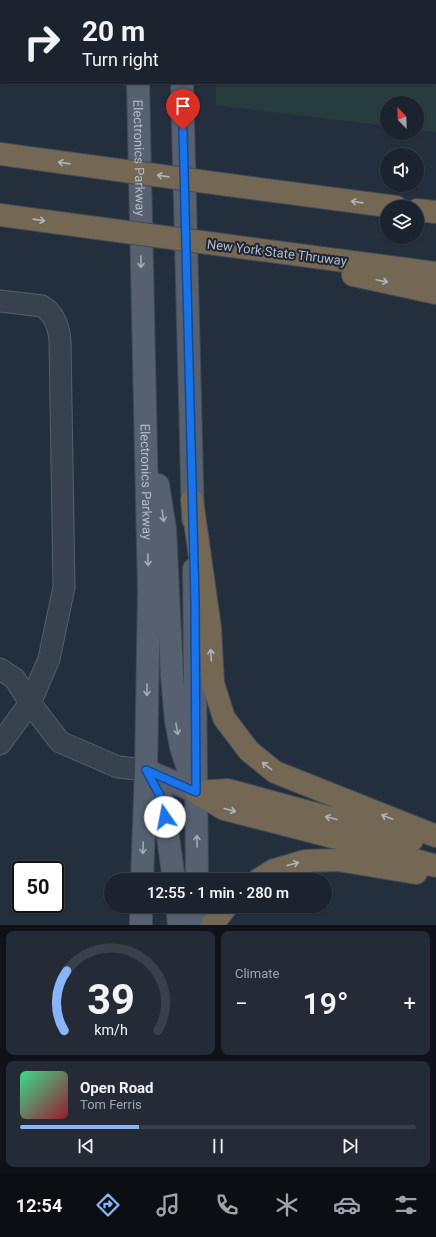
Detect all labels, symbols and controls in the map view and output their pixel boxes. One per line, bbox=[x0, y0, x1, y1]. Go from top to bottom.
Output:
text: 20 m bbox=[82, 15, 145, 48]
icon: right bbox=[16, 16, 68, 68]
text: Turn right bbox=[82, 49, 159, 70]
pin bbox=[166, 89, 200, 130]
icon: arrive bbox=[172, 95, 194, 117]
north arrow bbox=[380, 96, 424, 140]
map controls bbox=[380, 96, 424, 244]
street label: Electronics Parkway bbox=[130, 100, 148, 216]
button: sound bbox=[380, 148, 424, 192]
one-way arrow bbox=[58, 159, 71, 167]
one-way arrow bbox=[156, 172, 169, 180]
one-way arrow bbox=[351, 198, 364, 206]
button: layers bbox=[380, 200, 424, 244]
one-way arrow bbox=[32, 216, 45, 224]
street label: New York State Thruway bbox=[206, 236, 348, 269]
one-way arrow bbox=[138, 255, 145, 268]
one-way arrow bbox=[376, 278, 389, 286]
street label: Electronics Parkway bbox=[137, 424, 155, 540]
one-way arrow bbox=[159, 509, 167, 522]
one-way arrow bbox=[144, 553, 152, 566]
one-way arrow bbox=[208, 649, 215, 662]
one-way arrow bbox=[143, 683, 151, 696]
one-way arrow bbox=[174, 723, 182, 736]
one-way arrow bbox=[262, 762, 273, 770]
position arrow bbox=[144, 796, 186, 838]
one-way arrow bbox=[223, 807, 236, 815]
one-way arrow bbox=[381, 812, 393, 820]
one-way arrow bbox=[324, 814, 337, 821]
one-way arrow bbox=[193, 835, 201, 848]
one-way arrow bbox=[140, 841, 147, 854]
one-way arrow bbox=[287, 860, 300, 868]
speed limit sign: 50 bbox=[12, 861, 64, 913]
text: 12:55 · 1 min · 280 m bbox=[147, 884, 289, 902]
text: Climate bbox=[235, 966, 279, 981]
text: 39 bbox=[87, 975, 134, 1024]
text: 19° bbox=[303, 986, 348, 1021]
text: − bbox=[235, 991, 248, 1016]
text: + bbox=[404, 991, 416, 1016]
text: km/h bbox=[94, 1022, 127, 1038]
text: Open Road bbox=[80, 1079, 154, 1097]
text: Tom Ferris bbox=[80, 1097, 142, 1112]
icon: previous bbox=[75, 1135, 97, 1157]
icon: pause bbox=[207, 1135, 229, 1157]
icon: next bbox=[339, 1135, 361, 1157]
icon: directions bbox=[94, 1191, 122, 1219]
icon: music bbox=[154, 1191, 182, 1219]
icon: phone bbox=[213, 1191, 241, 1219]
icon: climate bbox=[273, 1191, 301, 1219]
icon: car bbox=[333, 1191, 361, 1219]
icon: filters bbox=[392, 1191, 420, 1219]
text: 12:54 bbox=[16, 1195, 62, 1216]

